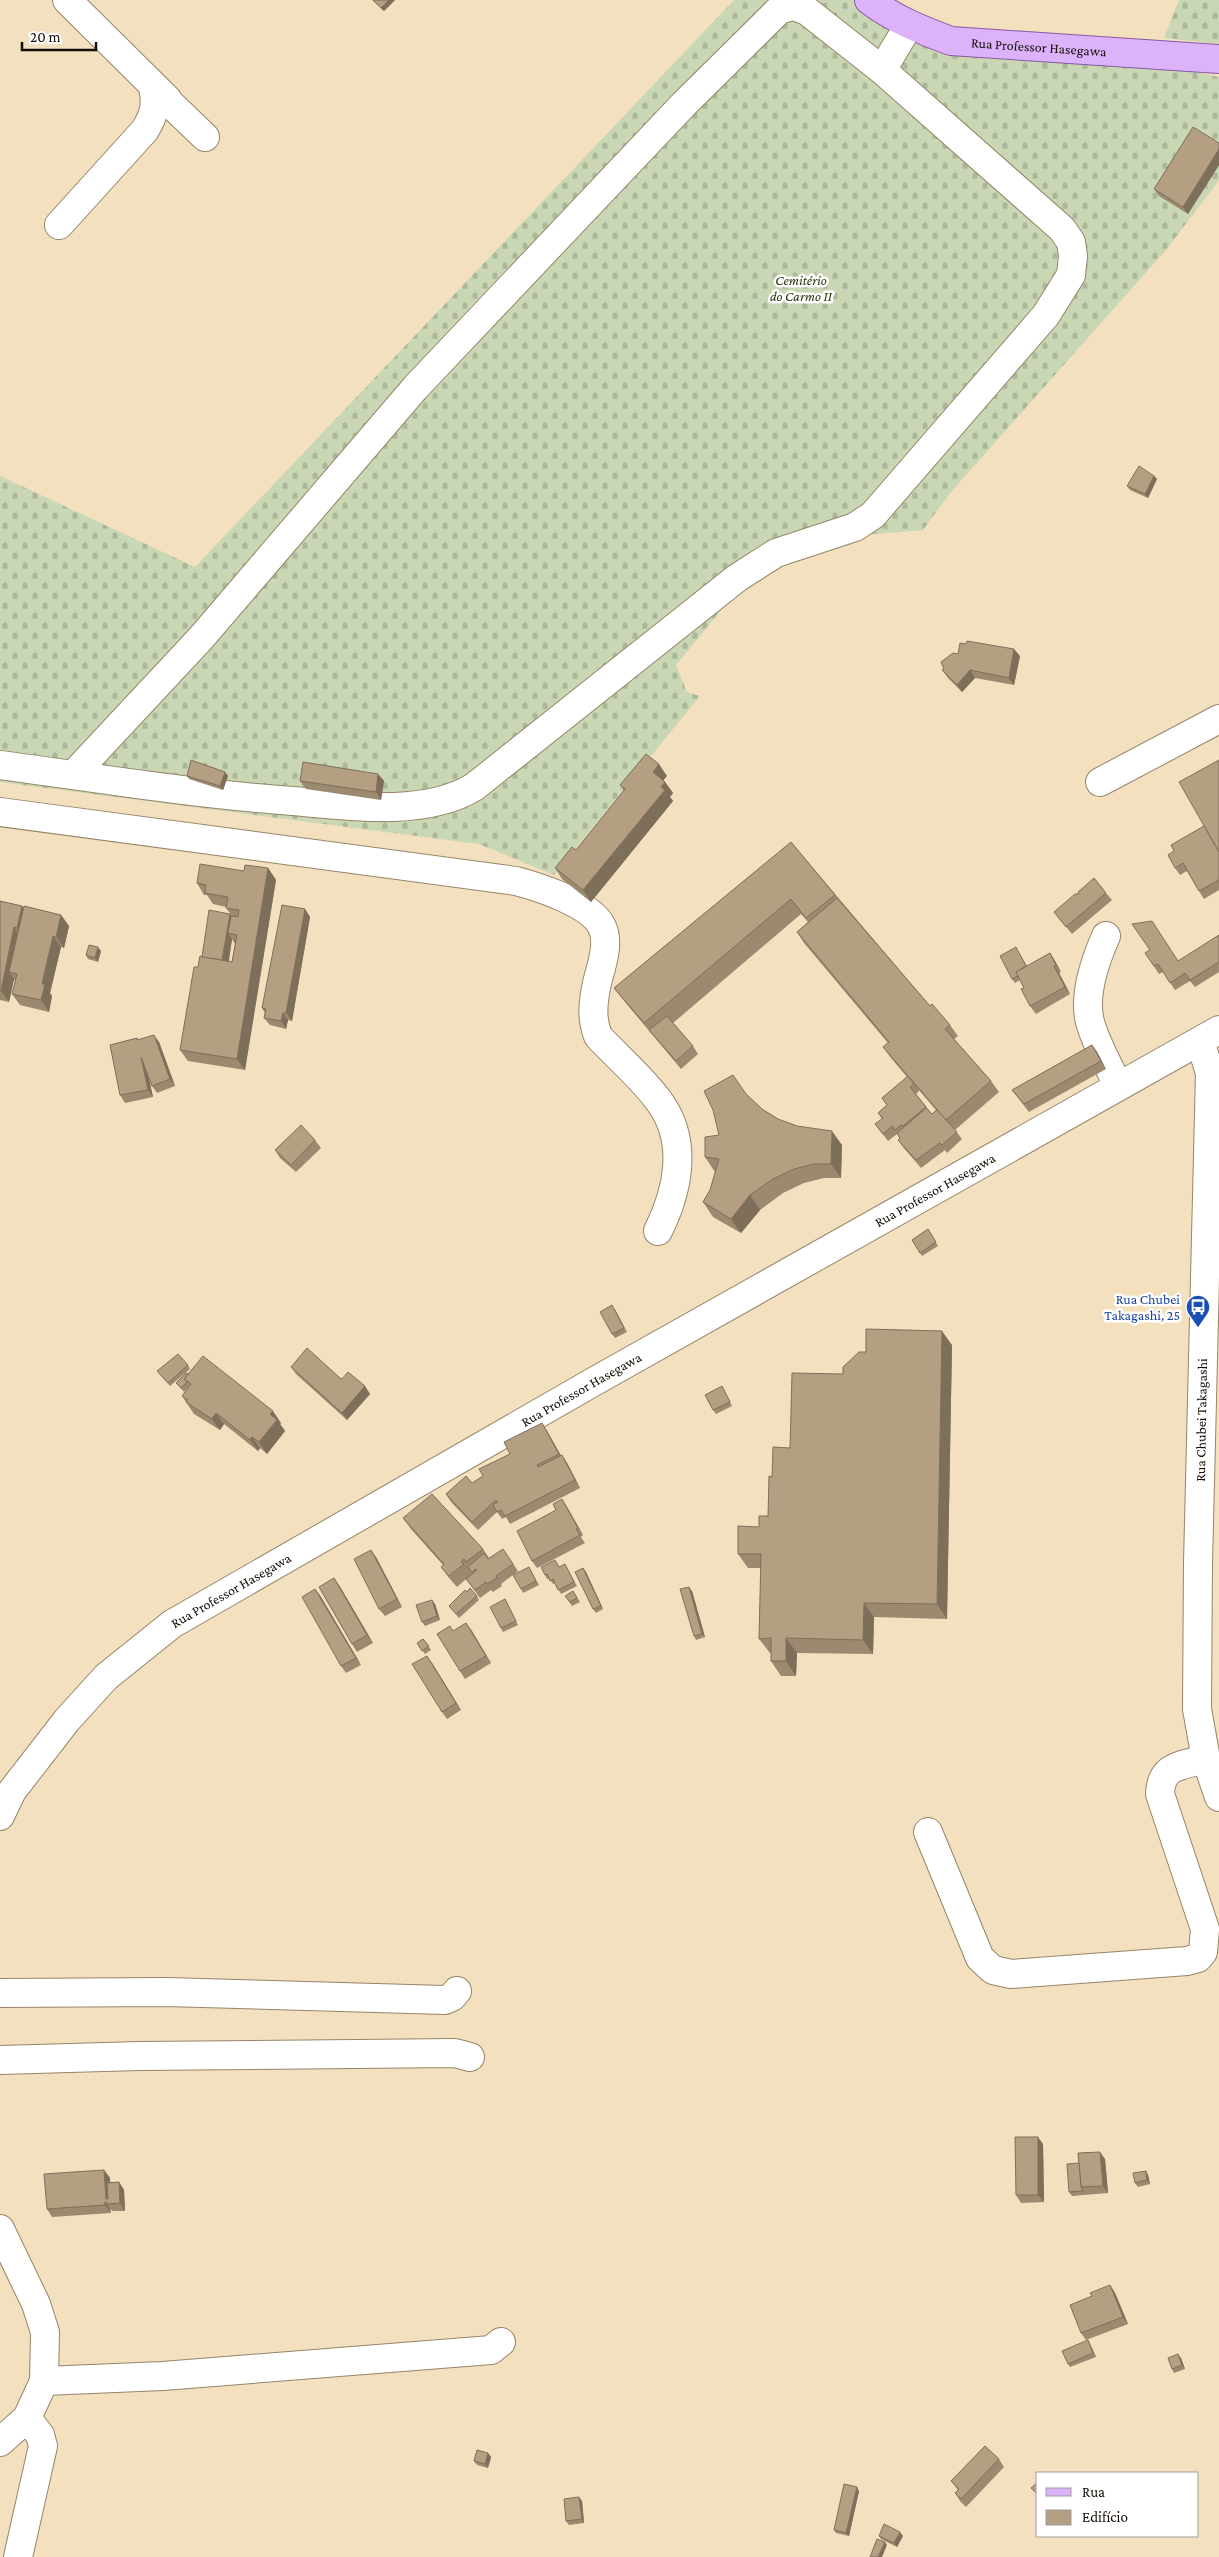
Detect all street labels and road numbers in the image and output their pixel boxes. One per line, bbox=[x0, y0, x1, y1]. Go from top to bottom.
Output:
street label: Rua Professor Hasegawa bbox=[971, 34, 1108, 59]
street label: Rua Professor Hasegawa bbox=[872, 1149, 998, 1230]
street label: Rua Professor Hasegawa bbox=[518, 1348, 645, 1430]
street label: Rua Chubei Takagashi bbox=[1192, 1358, 1210, 1482]
street label: Rua Professor Hasegawa bbox=[168, 1549, 294, 1631]

